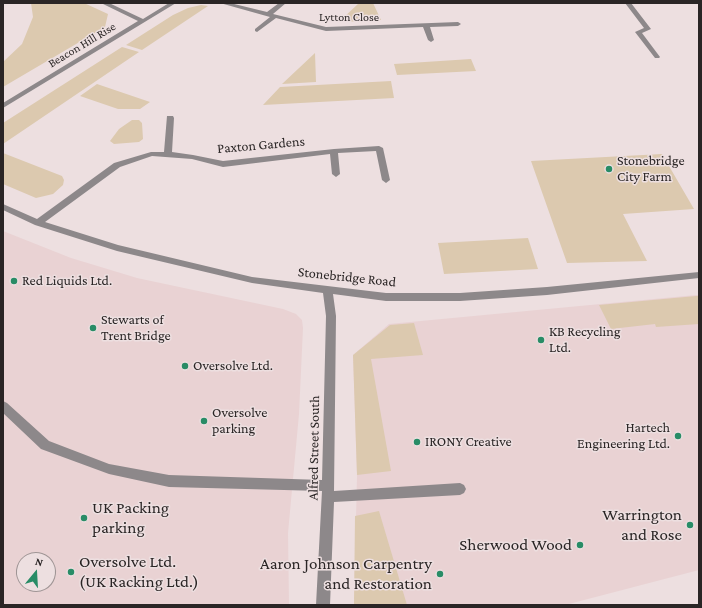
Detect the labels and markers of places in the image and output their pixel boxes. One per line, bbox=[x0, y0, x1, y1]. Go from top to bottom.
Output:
place label: Stonebridge City Farm bbox=[617, 153, 685, 186]
marker: Stonebridge City Farm bbox=[604, 164, 614, 174]
place label: Red Liquids Ltd. bbox=[22, 273, 112, 289]
marker: Red Liquids Ltd. bbox=[9, 276, 19, 286]
place label: Stewarts of Trent Bridge bbox=[101, 312, 171, 344]
marker: Stewarts of Trent Bridge bbox=[88, 323, 98, 333]
place label: KB Recycling Ltd. bbox=[549, 324, 621, 356]
marker: KB Recycling Ltd. bbox=[536, 335, 546, 345]
place label: Oversolve Ltd. bbox=[193, 358, 273, 374]
marker: Oversolve Ltd. bbox=[180, 361, 190, 371]
place label: Oversolve parking bbox=[212, 405, 267, 438]
marker: Oversolve parking bbox=[199, 416, 209, 426]
place label: Hartech Engineering Ltd. bbox=[577, 420, 670, 452]
marker: Hartech Engineering Ltd. bbox=[673, 431, 683, 441]
place label: IRONY Creative bbox=[425, 434, 512, 450]
marker: IRONY Creative bbox=[412, 437, 422, 447]
place label: UK Packing parking bbox=[92, 498, 169, 538]
place label: Warrington and Rose bbox=[602, 505, 682, 545]
marker: UK Packing parking bbox=[79, 513, 89, 523]
marker: Warrington and Rose bbox=[685, 520, 695, 530]
place label: Sherwood Wood bbox=[459, 535, 572, 555]
marker: Sherwood Wood bbox=[575, 540, 585, 550]
place label: Oversolve Ltd. (UK Racking Ltd.) bbox=[79, 552, 199, 592]
place label: Aaron Johnson Carpentry and Restoration bbox=[260, 554, 432, 594]
marker: Oversolve Ltd. (UK Racking Ltd.) bbox=[66, 567, 76, 577]
marker: Aaron Johnson Carpentry and Restoration bbox=[435, 569, 445, 579]

